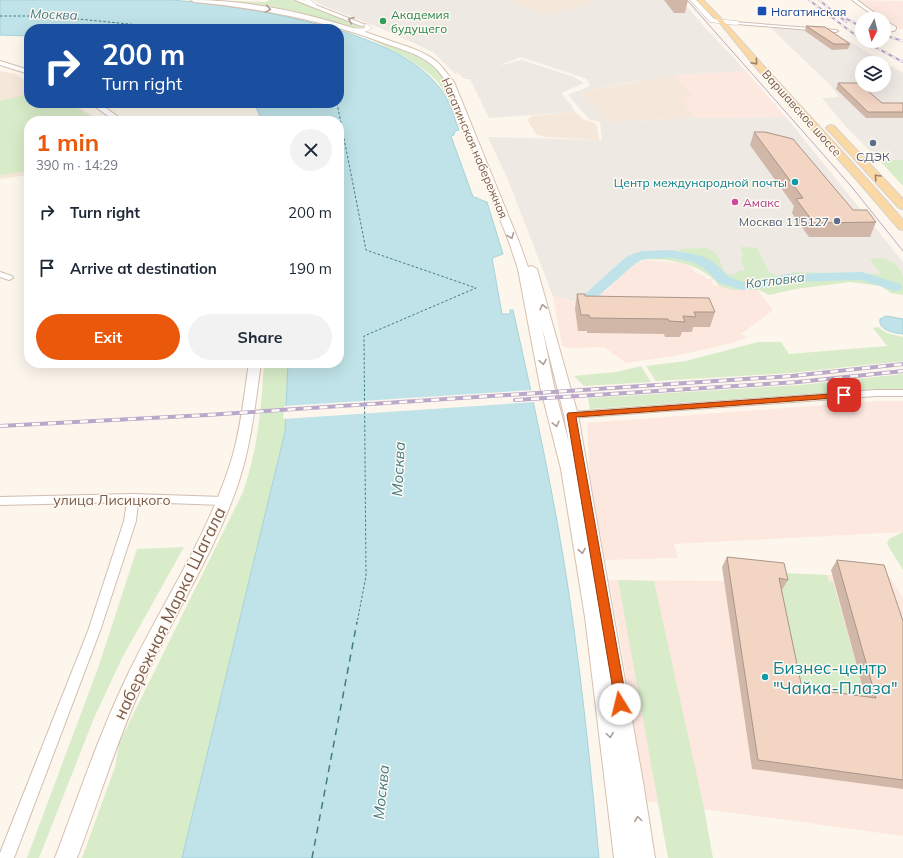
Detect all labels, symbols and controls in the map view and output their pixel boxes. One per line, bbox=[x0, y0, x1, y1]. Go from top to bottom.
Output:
one-way arrow bbox=[265, 4, 271, 13]
place label: Нагатинская bbox=[771, 4, 846, 19]
water label: Москва bbox=[30, 5, 78, 23]
marker: Нагатинская bbox=[756, 5, 768, 17]
place label: Академия будущего bbox=[391, 7, 449, 36]
north arrow bbox=[855, 12, 891, 48]
map controls bbox=[855, 12, 891, 92]
one-way arrow bbox=[347, 16, 354, 24]
marker: Академия будущего bbox=[378, 16, 388, 26]
text: 200 m bbox=[102, 37, 185, 72]
icon: right bbox=[36, 40, 88, 92]
button: layers bbox=[855, 56, 891, 92]
one-way arrow bbox=[751, 57, 758, 64]
street label: Варшавское шоссе bbox=[759, 67, 845, 160]
text: Turn right bbox=[102, 72, 182, 95]
street label: Нагатинская набережная bbox=[439, 75, 511, 221]
text: 1 min bbox=[36, 127, 99, 157]
button: close bbox=[290, 129, 332, 171]
marker: СДЭК bbox=[868, 138, 878, 148]
place label: СДЭК bbox=[856, 149, 890, 164]
text: 390 m · 14:29 bbox=[36, 157, 118, 173]
one-way arrow bbox=[874, 174, 882, 182]
place label: Центр международной почты bbox=[614, 175, 787, 190]
marker: Центр международной почты bbox=[790, 177, 800, 187]
place label: Амакс bbox=[743, 195, 780, 210]
marker: Амакс bbox=[730, 197, 740, 207]
icon: right bbox=[36, 201, 58, 223]
text: Turn right bbox=[70, 203, 140, 222]
text: 200 m bbox=[288, 203, 332, 222]
place label: Москва 115127 bbox=[739, 214, 829, 229]
marker: Москва 115127 bbox=[832, 216, 842, 226]
one-way arrow bbox=[507, 233, 515, 240]
icon: arrive bbox=[36, 257, 58, 279]
text: Arrive at destination bbox=[70, 259, 217, 278]
text: 190 m bbox=[288, 259, 332, 278]
water label: Котловка bbox=[745, 268, 805, 292]
one-way arrow bbox=[539, 304, 548, 311]
button: Exit bbox=[36, 314, 180, 360]
button: Share bbox=[188, 314, 332, 360]
one-way arrow bbox=[538, 359, 547, 365]
pin bbox=[827, 378, 861, 412]
icon: arrive bbox=[833, 384, 855, 406]
one-way arrow bbox=[551, 420, 560, 427]
water label: Москва bbox=[387, 441, 409, 497]
street label: улица Лисицкого bbox=[53, 491, 171, 509]
street label: набережная Марка Шагала bbox=[108, 503, 230, 723]
one-way arrow bbox=[577, 548, 586, 554]
place label: Бизнес-центр "Чайка-Плаза" bbox=[773, 657, 898, 698]
marker: Бизнес-центр "Чайка-Плаза" bbox=[760, 672, 770, 682]
position arrow bbox=[599, 683, 641, 725]
one-way arrow bbox=[605, 732, 614, 738]
water label: Москва bbox=[369, 764, 393, 820]
one-way arrow bbox=[634, 816, 643, 822]

